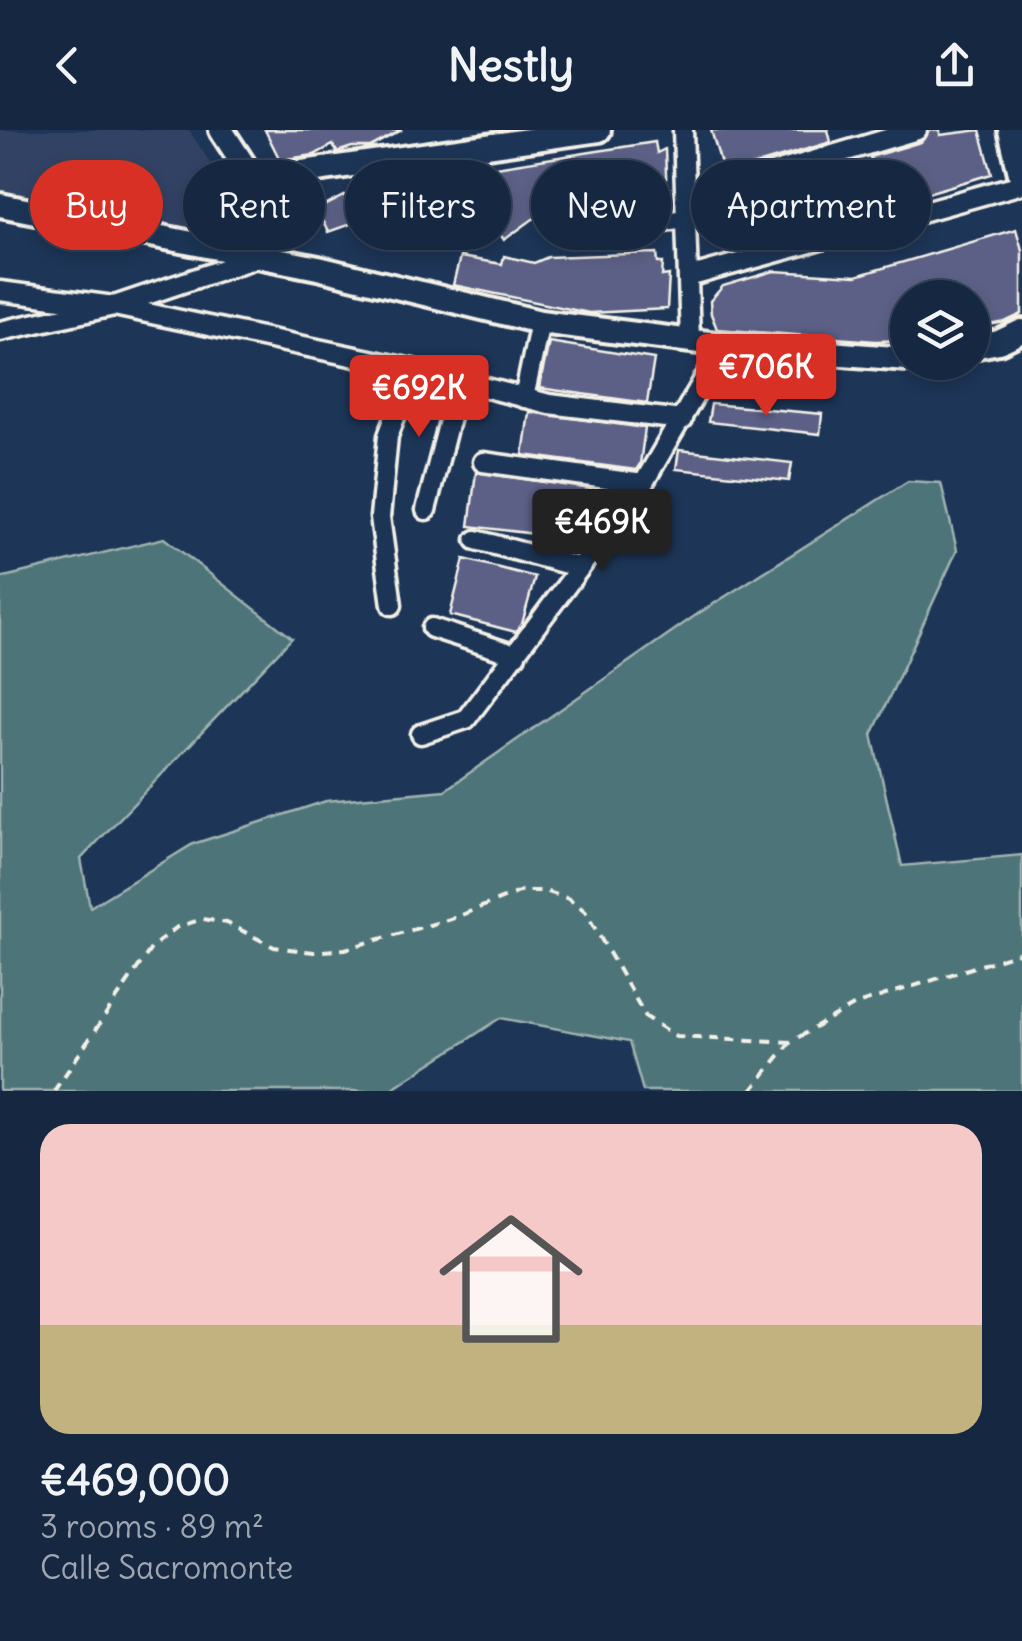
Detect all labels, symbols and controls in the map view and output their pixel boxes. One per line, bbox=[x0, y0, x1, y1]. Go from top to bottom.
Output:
text: Nestly bbox=[448, 37, 574, 93]
icon: back bbox=[40, 38, 95, 93]
icon: share bbox=[927, 38, 982, 93]
chip: Buy bbox=[30, 160, 163, 250]
chip: Rent bbox=[183, 160, 325, 250]
chip: Filters bbox=[345, 160, 511, 250]
chip: New bbox=[531, 160, 671, 250]
chip: Apartment bbox=[691, 160, 931, 250]
map controls bbox=[890, 280, 990, 380]
button: layers bbox=[890, 280, 990, 380]
pin: €706K bbox=[696, 334, 836, 419]
text: €706K bbox=[718, 346, 814, 387]
pin: €692K bbox=[349, 355, 489, 440]
text: €692K bbox=[372, 367, 466, 408]
pin: €469K bbox=[532, 489, 672, 574]
text: €469K bbox=[554, 501, 650, 542]
icon: home bbox=[421, 1189, 601, 1369]
text: €469,000 bbox=[40, 1454, 230, 1506]
text: 3 rooms · 89 m² bbox=[40, 1506, 264, 1547]
text: Calle Sacromonte bbox=[40, 1547, 293, 1588]

